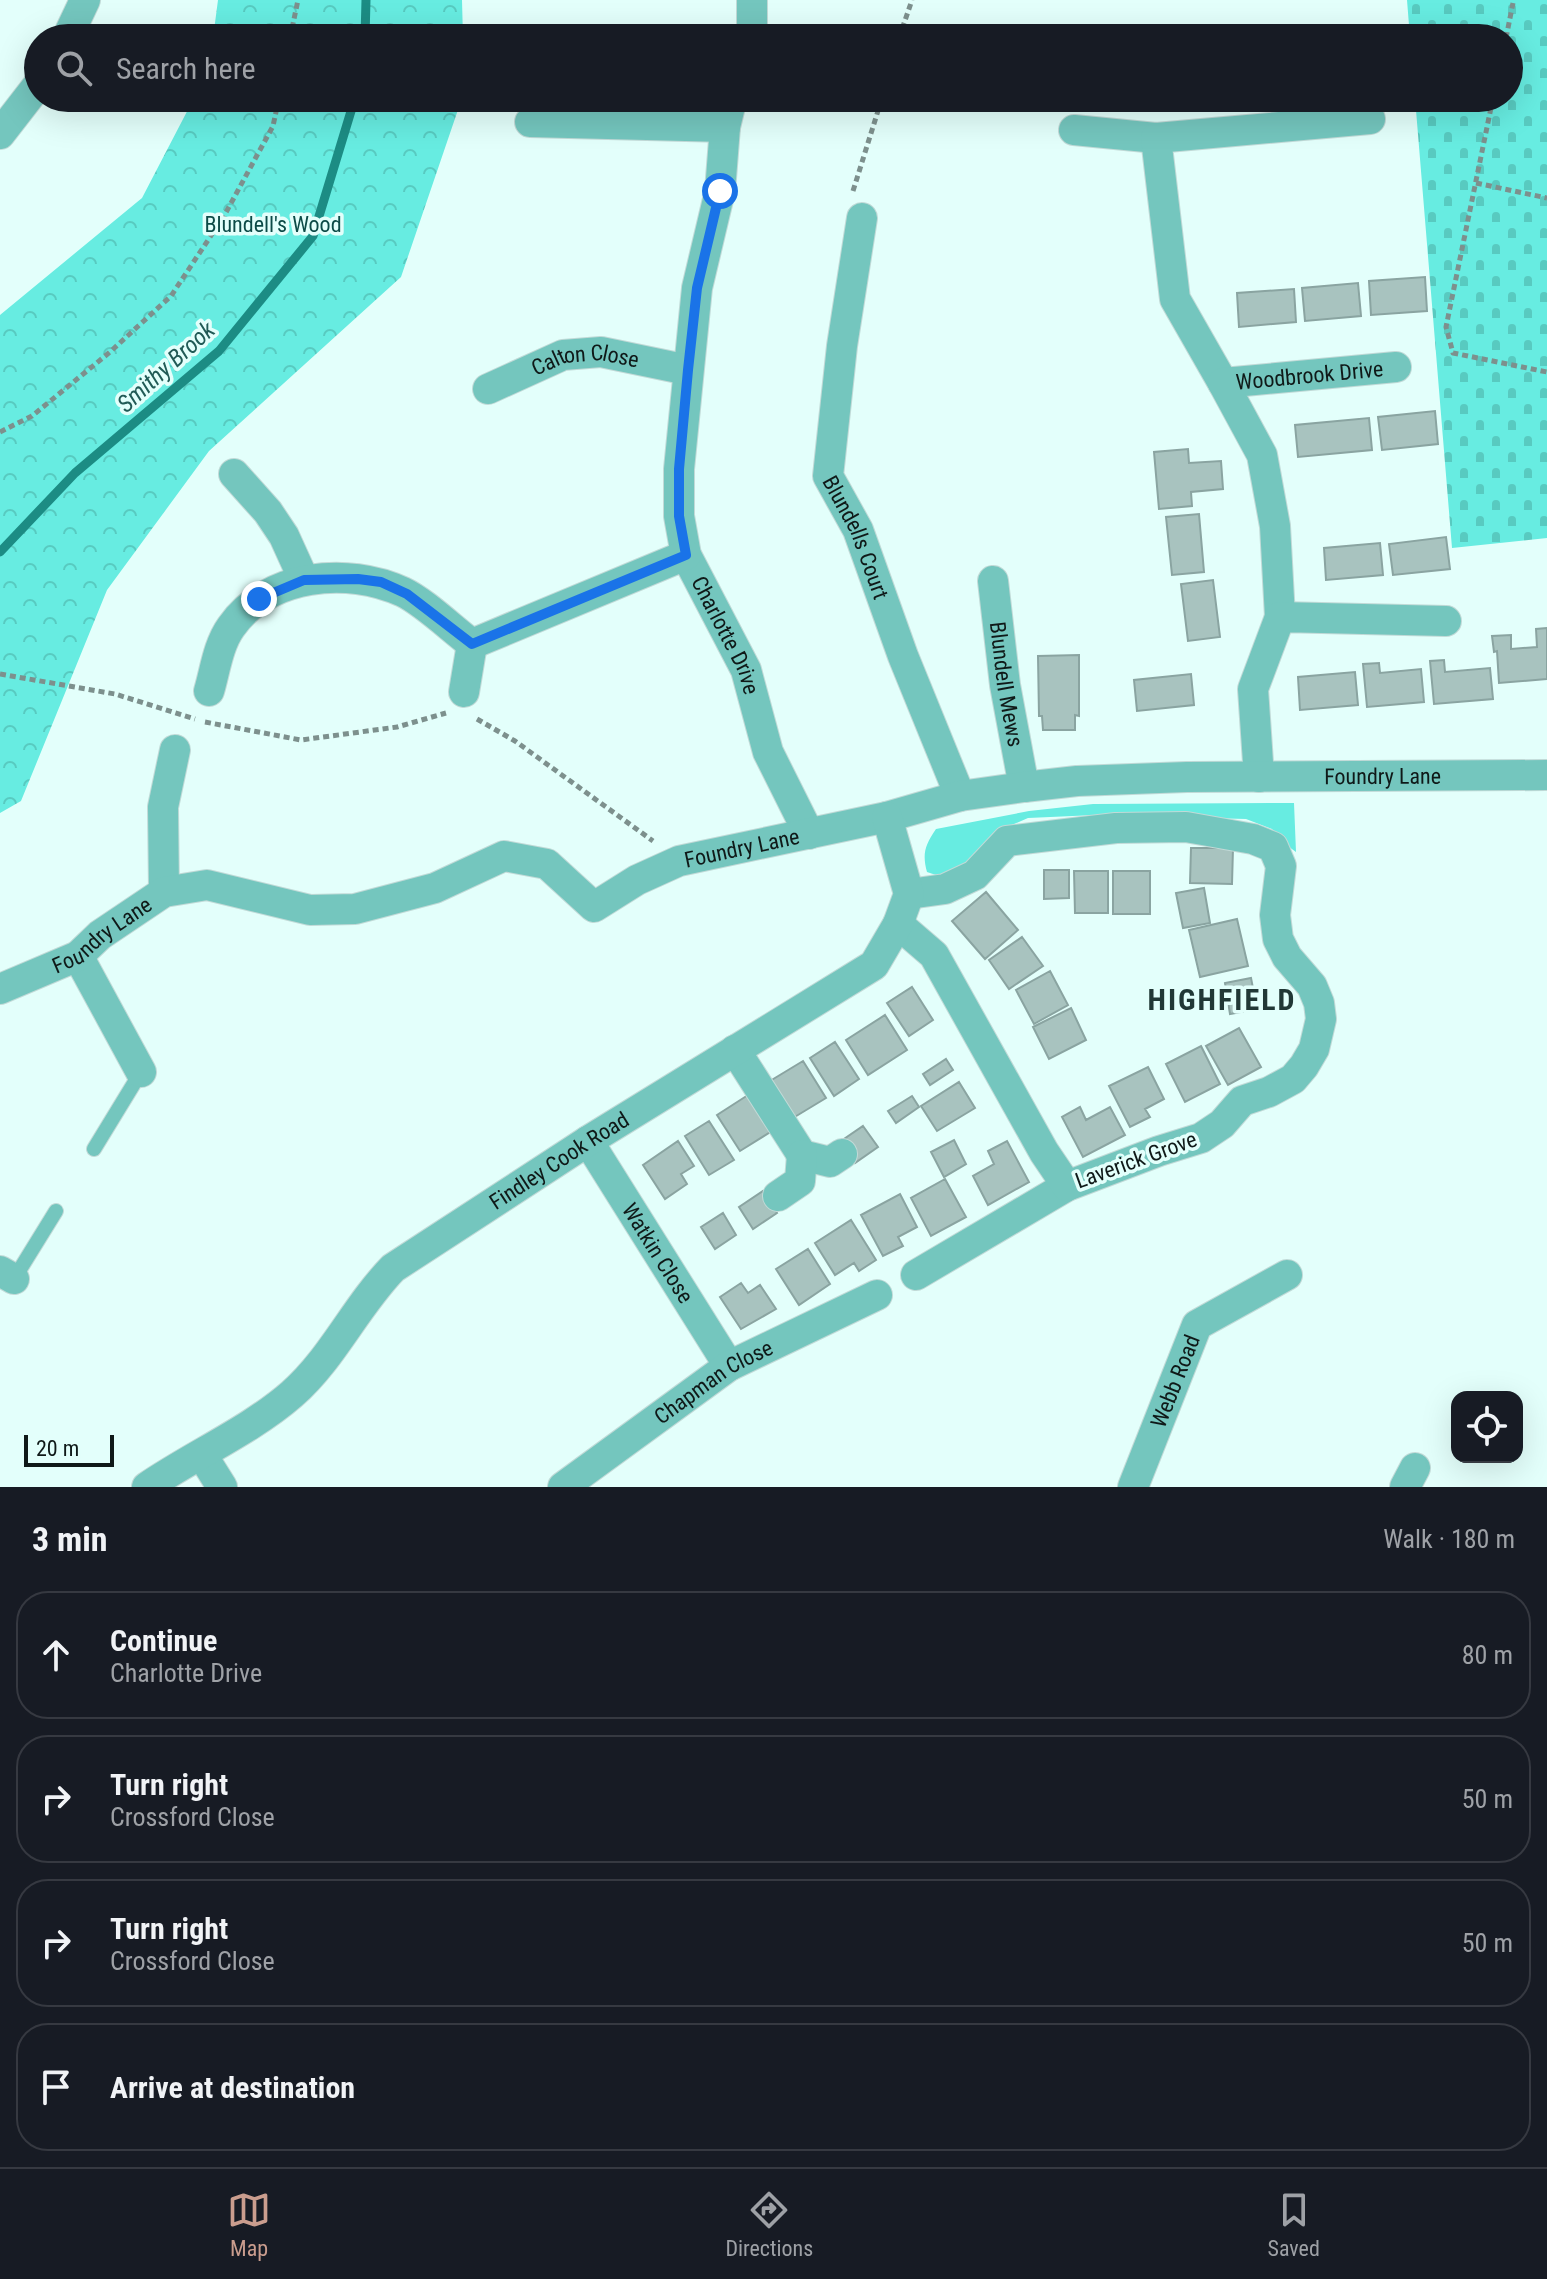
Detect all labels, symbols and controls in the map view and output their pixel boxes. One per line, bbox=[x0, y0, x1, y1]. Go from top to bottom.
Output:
search box bbox=[24, 24, 1523, 112]
icon: search bbox=[52, 46, 96, 90]
text: Search here bbox=[116, 51, 256, 86]
route start bbox=[702, 173, 738, 209]
park label: Blundell's Wood bbox=[204, 212, 342, 237]
water label: Smithy Brook bbox=[111, 316, 221, 418]
street label: Calton Close bbox=[527, 339, 641, 380]
street label: Woodbrook Drive bbox=[1235, 356, 1384, 394]
street label: Blundells Court bbox=[818, 471, 894, 602]
street label: Charlotte Drive bbox=[687, 572, 764, 697]
route end bbox=[241, 581, 277, 617]
street label: Blundell Mews bbox=[985, 620, 1029, 749]
street label: Foundry Lane bbox=[1324, 763, 1441, 789]
street label: Foundry Lane bbox=[682, 823, 801, 872]
street label: Foundry Lane bbox=[48, 892, 156, 978]
district label: HIGHFIELD bbox=[1148, 982, 1296, 1017]
street label: Findley Cook Road bbox=[485, 1107, 633, 1214]
street label: Laverick Grove bbox=[1072, 1126, 1200, 1194]
street label: Watkin Close bbox=[617, 1198, 699, 1307]
street label: Webb Road bbox=[1145, 1331, 1204, 1431]
street label: Chapman Close bbox=[649, 1335, 777, 1429]
map controls bbox=[1451, 1391, 1523, 1463]
button: locate bbox=[1451, 1391, 1523, 1463]
scale bar bbox=[24, 1431, 114, 1467]
text: 20 m bbox=[36, 1436, 79, 1461]
text: 3 min bbox=[32, 1519, 108, 1559]
text: Walk · 180 m bbox=[1383, 1524, 1515, 1554]
text: Continue bbox=[110, 1623, 217, 1658]
icon: ahead bbox=[34, 1633, 78, 1677]
text: 80 m bbox=[1462, 1640, 1513, 1670]
text: Charlotte Drive bbox=[110, 1658, 262, 1688]
text: Turn right bbox=[110, 1767, 228, 1802]
icon: right bbox=[34, 1777, 78, 1821]
text: 50 m bbox=[1462, 1784, 1513, 1814]
text: Crossford Close bbox=[110, 1802, 275, 1832]
text: Turn right bbox=[110, 1911, 228, 1946]
icon: right bbox=[34, 1921, 78, 1965]
text: 50 m bbox=[1462, 1928, 1513, 1958]
text: Crossford Close bbox=[110, 1946, 275, 1976]
icon: arrive bbox=[34, 2065, 78, 2109]
text: Arrive at destination bbox=[110, 2070, 355, 2105]
tab: Map bbox=[227, 2188, 271, 2261]
tab: Directions bbox=[725, 2188, 813, 2261]
tab: Saved bbox=[1268, 2188, 1320, 2261]

